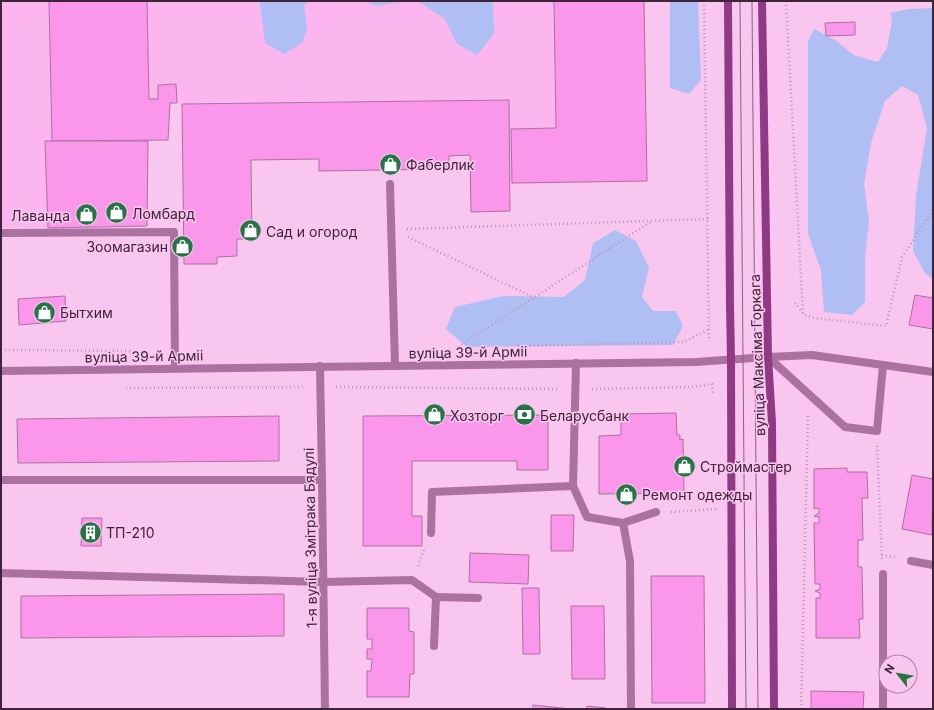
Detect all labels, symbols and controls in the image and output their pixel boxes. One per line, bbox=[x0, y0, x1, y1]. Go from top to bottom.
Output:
shop icon: Фаберлик bbox=[377, 151, 403, 177]
place label: Фаберлик bbox=[406, 156, 475, 173]
shop icon: Ломбард bbox=[104, 200, 130, 226]
shop icon: Лаванда bbox=[73, 202, 99, 228]
place label: Ломбард bbox=[132, 205, 195, 222]
place label: Лаванда bbox=[11, 207, 70, 224]
shop icon: Сад и огород bbox=[238, 218, 264, 244]
place label: Сад и огород bbox=[266, 223, 358, 240]
shop icon: Зоомагазин bbox=[170, 233, 196, 259]
place label: Зоомагазин bbox=[86, 238, 168, 255]
street label: вуліца Максіма Горкага bbox=[746, 274, 768, 436]
shop icon: Бытхим bbox=[32, 299, 58, 325]
place label: Бытхим bbox=[60, 304, 113, 321]
street label: вуліца 39-й Арміі bbox=[409, 342, 527, 362]
street label: вуліца 39-й Арміі bbox=[85, 346, 203, 366]
shop icon: Хозторг bbox=[422, 402, 448, 428]
bank icon: Беларусбанк bbox=[511, 402, 537, 428]
place label: Хозторг bbox=[450, 407, 504, 424]
place label: Беларусбанк bbox=[540, 407, 629, 424]
street label: 1-я вуліца Змітрака Бядулі bbox=[300, 448, 320, 628]
shop icon: Строймастер bbox=[671, 453, 697, 479]
place label: Строймастер bbox=[700, 458, 792, 475]
shop icon: Ремонт одежды bbox=[614, 481, 640, 507]
place label: Ремонт одежды bbox=[642, 486, 752, 503]
building icon: ТП-210 bbox=[78, 519, 104, 545]
place label: ТП-210 bbox=[106, 524, 154, 541]
north arrow bbox=[878, 654, 918, 694]
text: N bbox=[881, 662, 898, 676]

